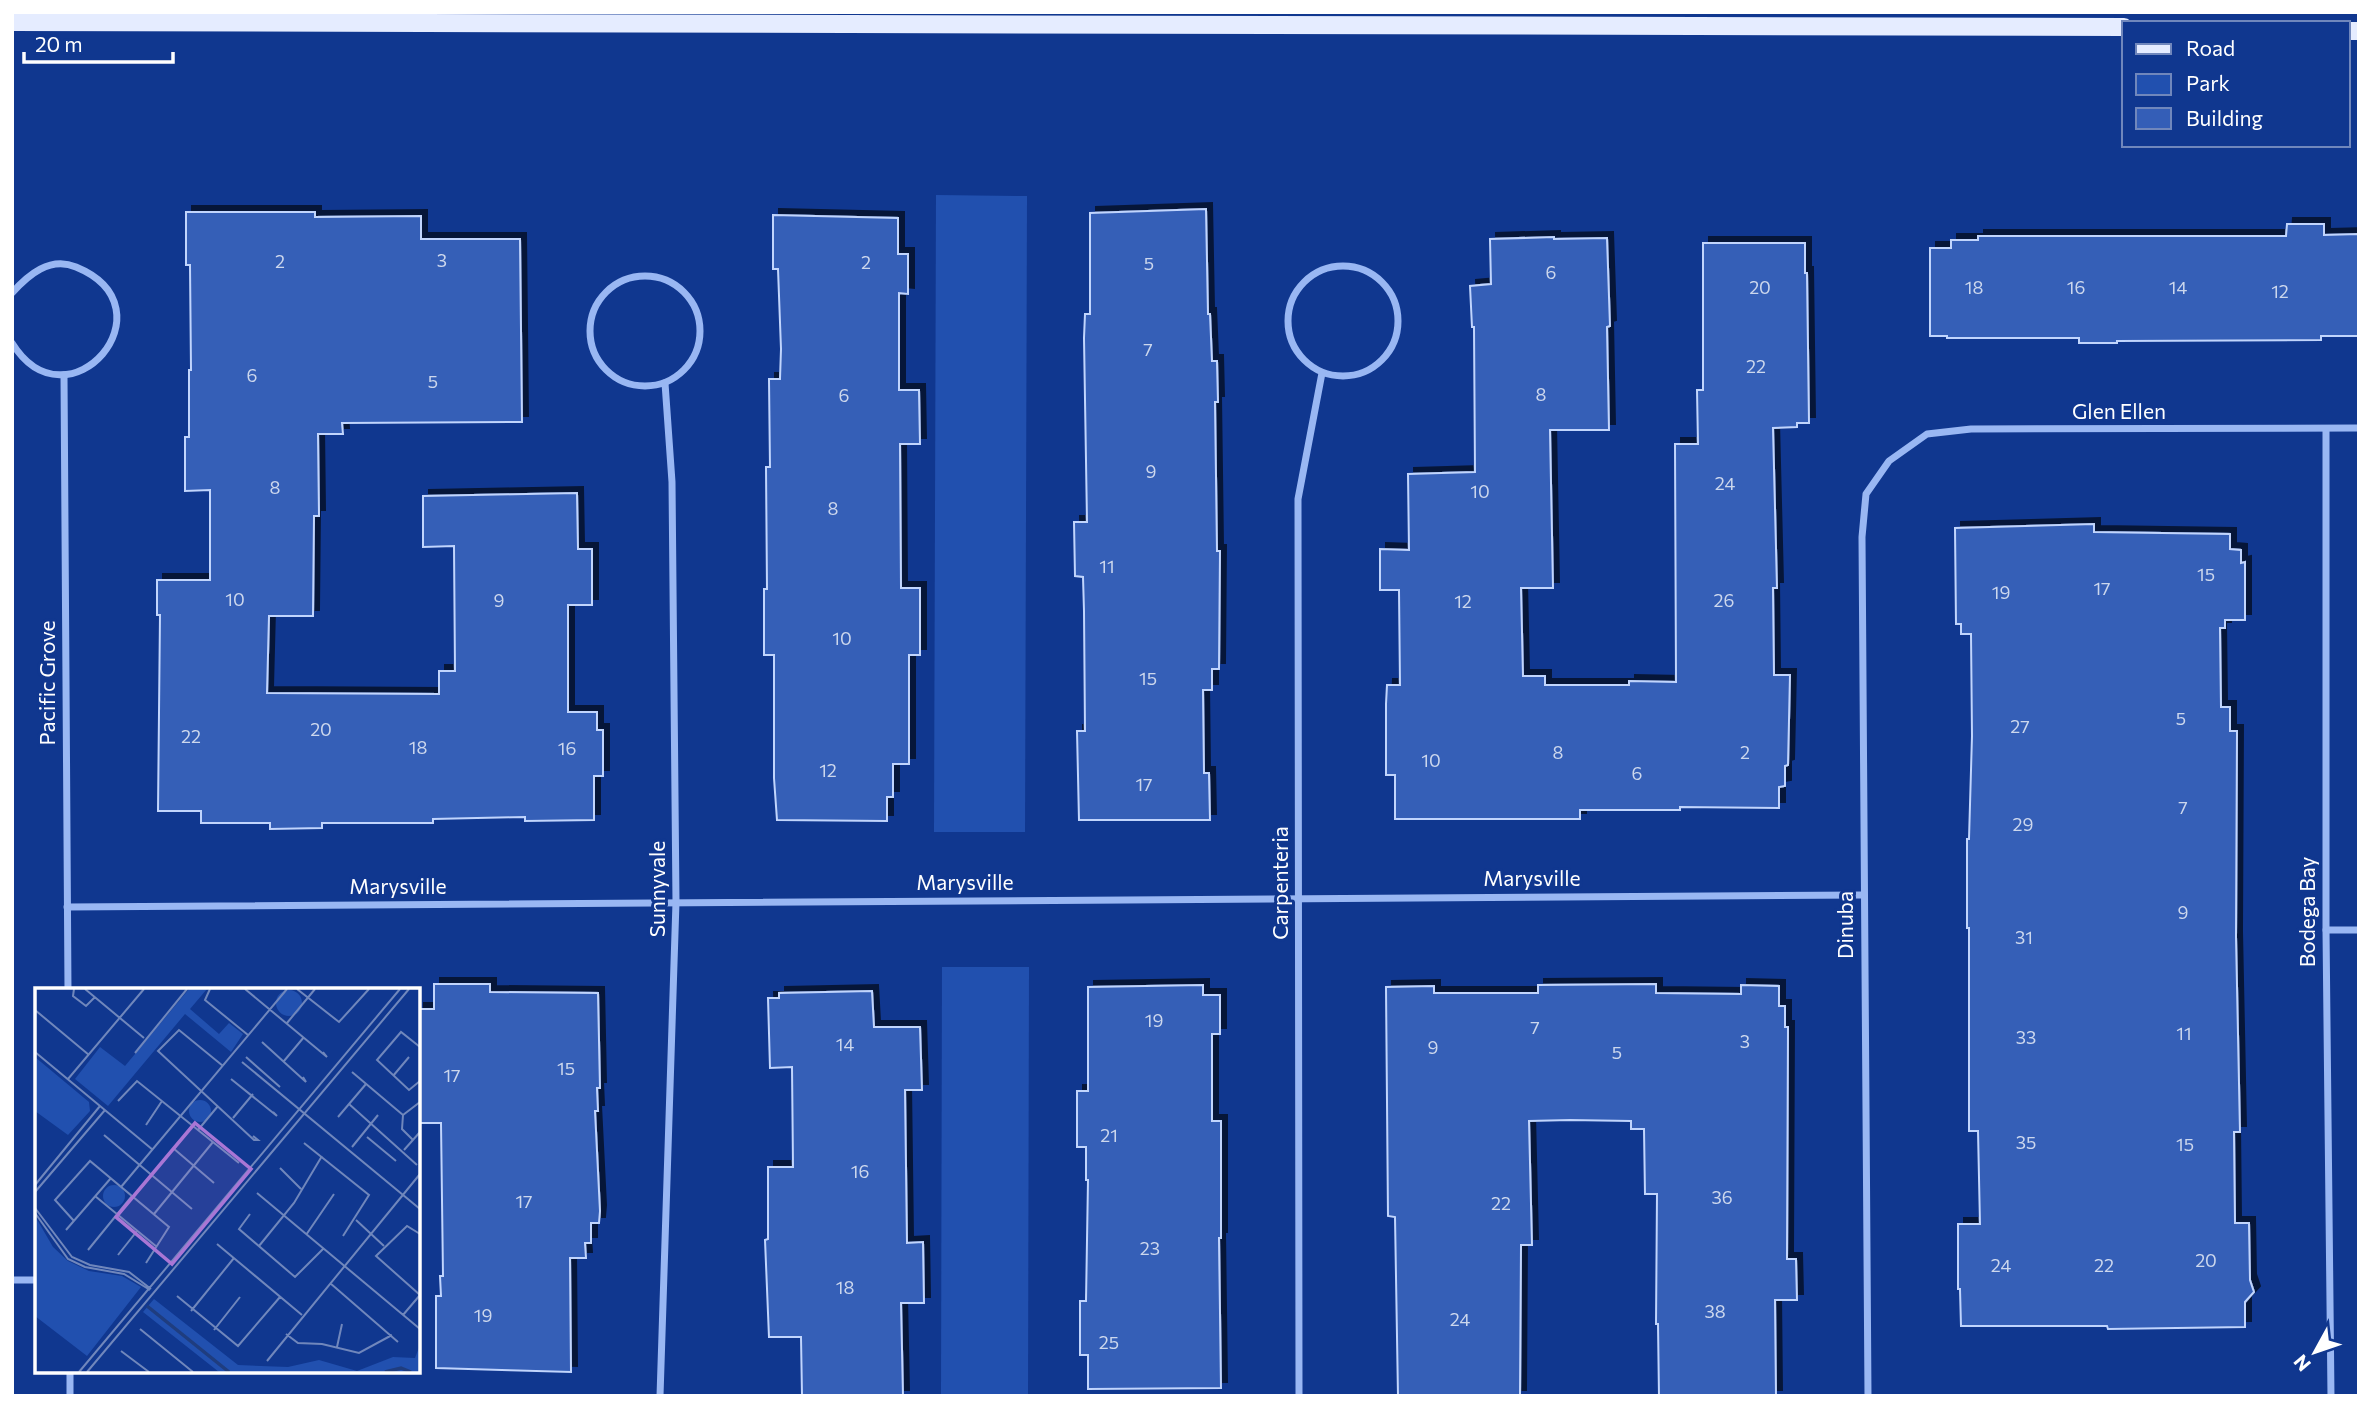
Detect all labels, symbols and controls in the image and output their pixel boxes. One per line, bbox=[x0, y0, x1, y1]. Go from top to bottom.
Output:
scale bar bbox=[24, 21, 173, 65]
legend bbox=[2122, 21, 2350, 147]
text: 20 m bbox=[35, 31, 83, 56]
text: Road bbox=[2186, 35, 2235, 60]
text: Park bbox=[2186, 70, 2230, 95]
text: Building bbox=[2186, 105, 2263, 130]
house number: 3 bbox=[437, 249, 447, 271]
house number: 2 bbox=[275, 250, 285, 272]
house number: 2 bbox=[861, 251, 871, 273]
house number: 5 bbox=[1144, 252, 1154, 274]
house number: 6 bbox=[1546, 261, 1556, 283]
house number: 20 bbox=[1749, 276, 1771, 298]
house number: 18 bbox=[1965, 276, 1983, 298]
house number: 16 bbox=[2067, 276, 2085, 298]
house number: 14 bbox=[2169, 276, 2187, 298]
house number: 12 bbox=[2271, 280, 2289, 302]
house number: 7 bbox=[1143, 338, 1153, 360]
house number: 22 bbox=[1746, 355, 1766, 377]
house number: 6 bbox=[247, 364, 257, 386]
house number: 5 bbox=[428, 370, 438, 392]
house number: 8 bbox=[1536, 383, 1547, 405]
house number: 6 bbox=[839, 384, 849, 406]
street label: Glen Ellen bbox=[2072, 398, 2166, 423]
house number: 9 bbox=[1146, 460, 1156, 482]
house number: 24 bbox=[1715, 472, 1735, 494]
house number: 8 bbox=[270, 476, 281, 498]
house number: 10 bbox=[1470, 480, 1490, 502]
house number: 8 bbox=[828, 497, 839, 519]
house number: 11 bbox=[1099, 555, 1115, 577]
house number: 15 bbox=[2197, 563, 2215, 585]
house number: 17 bbox=[2093, 577, 2111, 599]
house number: 19 bbox=[1992, 581, 2010, 603]
house number: 10 bbox=[225, 588, 245, 610]
house number: 9 bbox=[494, 589, 504, 611]
house number: 26 bbox=[1714, 589, 1734, 611]
house number: 12 bbox=[1454, 590, 1472, 612]
street label: Pacific Grove bbox=[34, 620, 59, 746]
house number: 10 bbox=[832, 627, 852, 649]
house number: 15 bbox=[1139, 667, 1157, 689]
house number: 5 bbox=[2176, 707, 2186, 729]
house number: 27 bbox=[2010, 715, 2030, 737]
house number: 20 bbox=[310, 718, 332, 740]
house number: 22 bbox=[181, 725, 201, 747]
house number: 18 bbox=[409, 736, 427, 758]
house number: 16 bbox=[558, 737, 576, 759]
house number: 8 bbox=[1553, 741, 1564, 763]
house number: 2 bbox=[1740, 741, 1750, 763]
house number: 10 bbox=[1421, 749, 1441, 771]
house number: 12 bbox=[819, 759, 837, 781]
house number: 6 bbox=[1632, 762, 1642, 784]
house number: 17 bbox=[1135, 773, 1153, 795]
house number: 7 bbox=[2178, 796, 2188, 818]
house number: 29 bbox=[2013, 813, 2033, 835]
street label: Carpenteria bbox=[1267, 826, 1292, 940]
street label: Sunnyvale bbox=[644, 841, 669, 937]
street label: Bodega Bay bbox=[2294, 857, 2319, 967]
street label: Marysville bbox=[1483, 865, 1581, 890]
street label: Marysville bbox=[916, 869, 1014, 894]
street label: Marysville bbox=[349, 873, 447, 898]
street label: Dinuba bbox=[1832, 891, 1857, 959]
house number: 9 bbox=[2178, 901, 2188, 923]
house number: 31 bbox=[2015, 926, 2033, 948]
inset map bbox=[35, 988, 420, 1373]
house number: 19 bbox=[1145, 1009, 1163, 1031]
house number: 7 bbox=[1530, 1016, 1540, 1038]
house number: 11 bbox=[2176, 1022, 2192, 1044]
house number: 33 bbox=[2016, 1026, 2036, 1048]
house number: 3 bbox=[1740, 1030, 1750, 1052]
house number: 14 bbox=[836, 1033, 854, 1055]
house number: 9 bbox=[1428, 1036, 1438, 1058]
house number: 5 bbox=[1612, 1041, 1622, 1063]
house number: 15 bbox=[557, 1057, 575, 1079]
house number: 17 bbox=[443, 1064, 461, 1086]
house number: 21 bbox=[1100, 1124, 1118, 1146]
house number: 35 bbox=[2016, 1131, 2036, 1153]
house number: 15 bbox=[2176, 1133, 2194, 1155]
house number: 16 bbox=[851, 1160, 869, 1182]
house number: 36 bbox=[1711, 1186, 1733, 1208]
house number: 17 bbox=[515, 1190, 533, 1212]
house number: 22 bbox=[1491, 1192, 1511, 1214]
house number: 23 bbox=[1140, 1237, 1160, 1259]
house number: 20 bbox=[2195, 1249, 2217, 1271]
house number: 24 bbox=[1991, 1254, 2011, 1276]
house number: 22 bbox=[2094, 1254, 2114, 1276]
house number: 18 bbox=[836, 1276, 854, 1298]
house number: 38 bbox=[1704, 1300, 1726, 1322]
house number: 19 bbox=[474, 1304, 492, 1326]
house number: 24 bbox=[1450, 1308, 1470, 1330]
north arrow bbox=[2280, 1317, 2350, 1387]
house number: 25 bbox=[1099, 1331, 1119, 1353]
text: N bbox=[2288, 1350, 2315, 1376]

